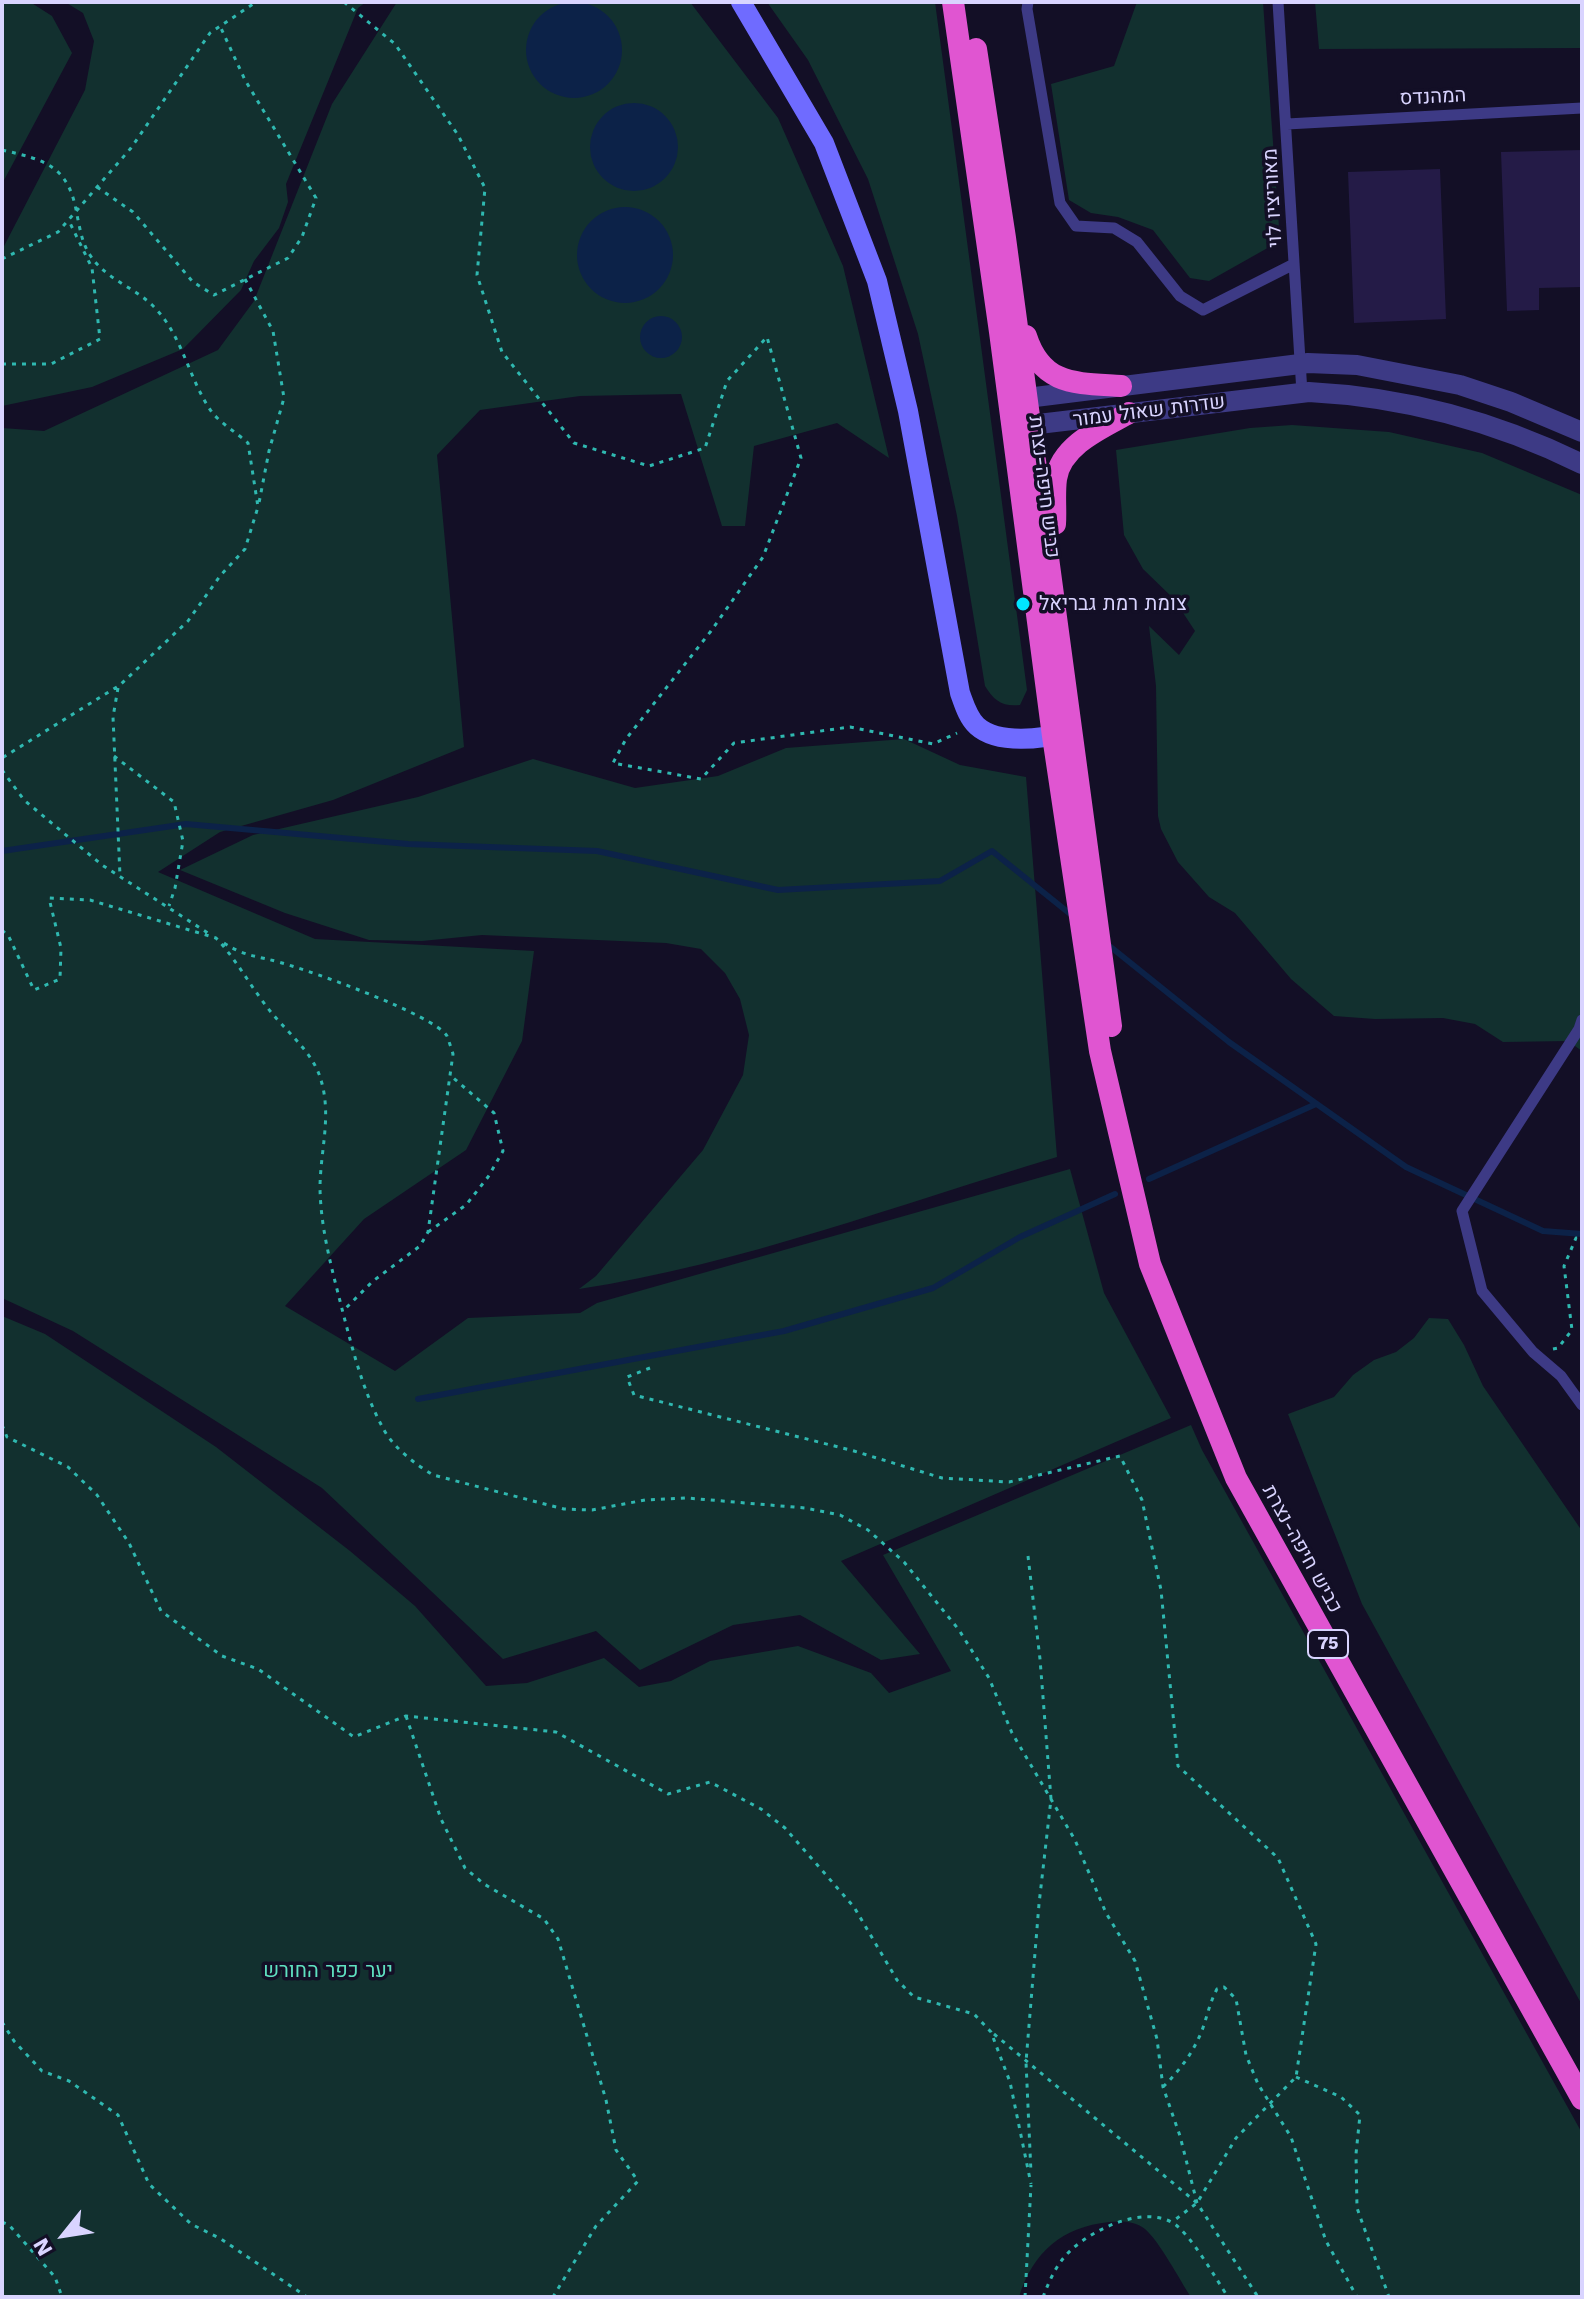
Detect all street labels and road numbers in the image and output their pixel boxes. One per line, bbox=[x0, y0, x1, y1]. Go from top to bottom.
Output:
street label: המהנדס bbox=[1399, 83, 1467, 111]
street label: מאוריציו לוי bbox=[1258, 148, 1288, 248]
street label: שדרות שאול עמור bbox=[1072, 390, 1226, 432]
street label: כביש חיפה-נצרת bbox=[1023, 414, 1065, 560]
street label: כביש חיפה-נצרת bbox=[1257, 1481, 1347, 1617]
road number: 75 bbox=[1308, 1630, 1348, 1658]

